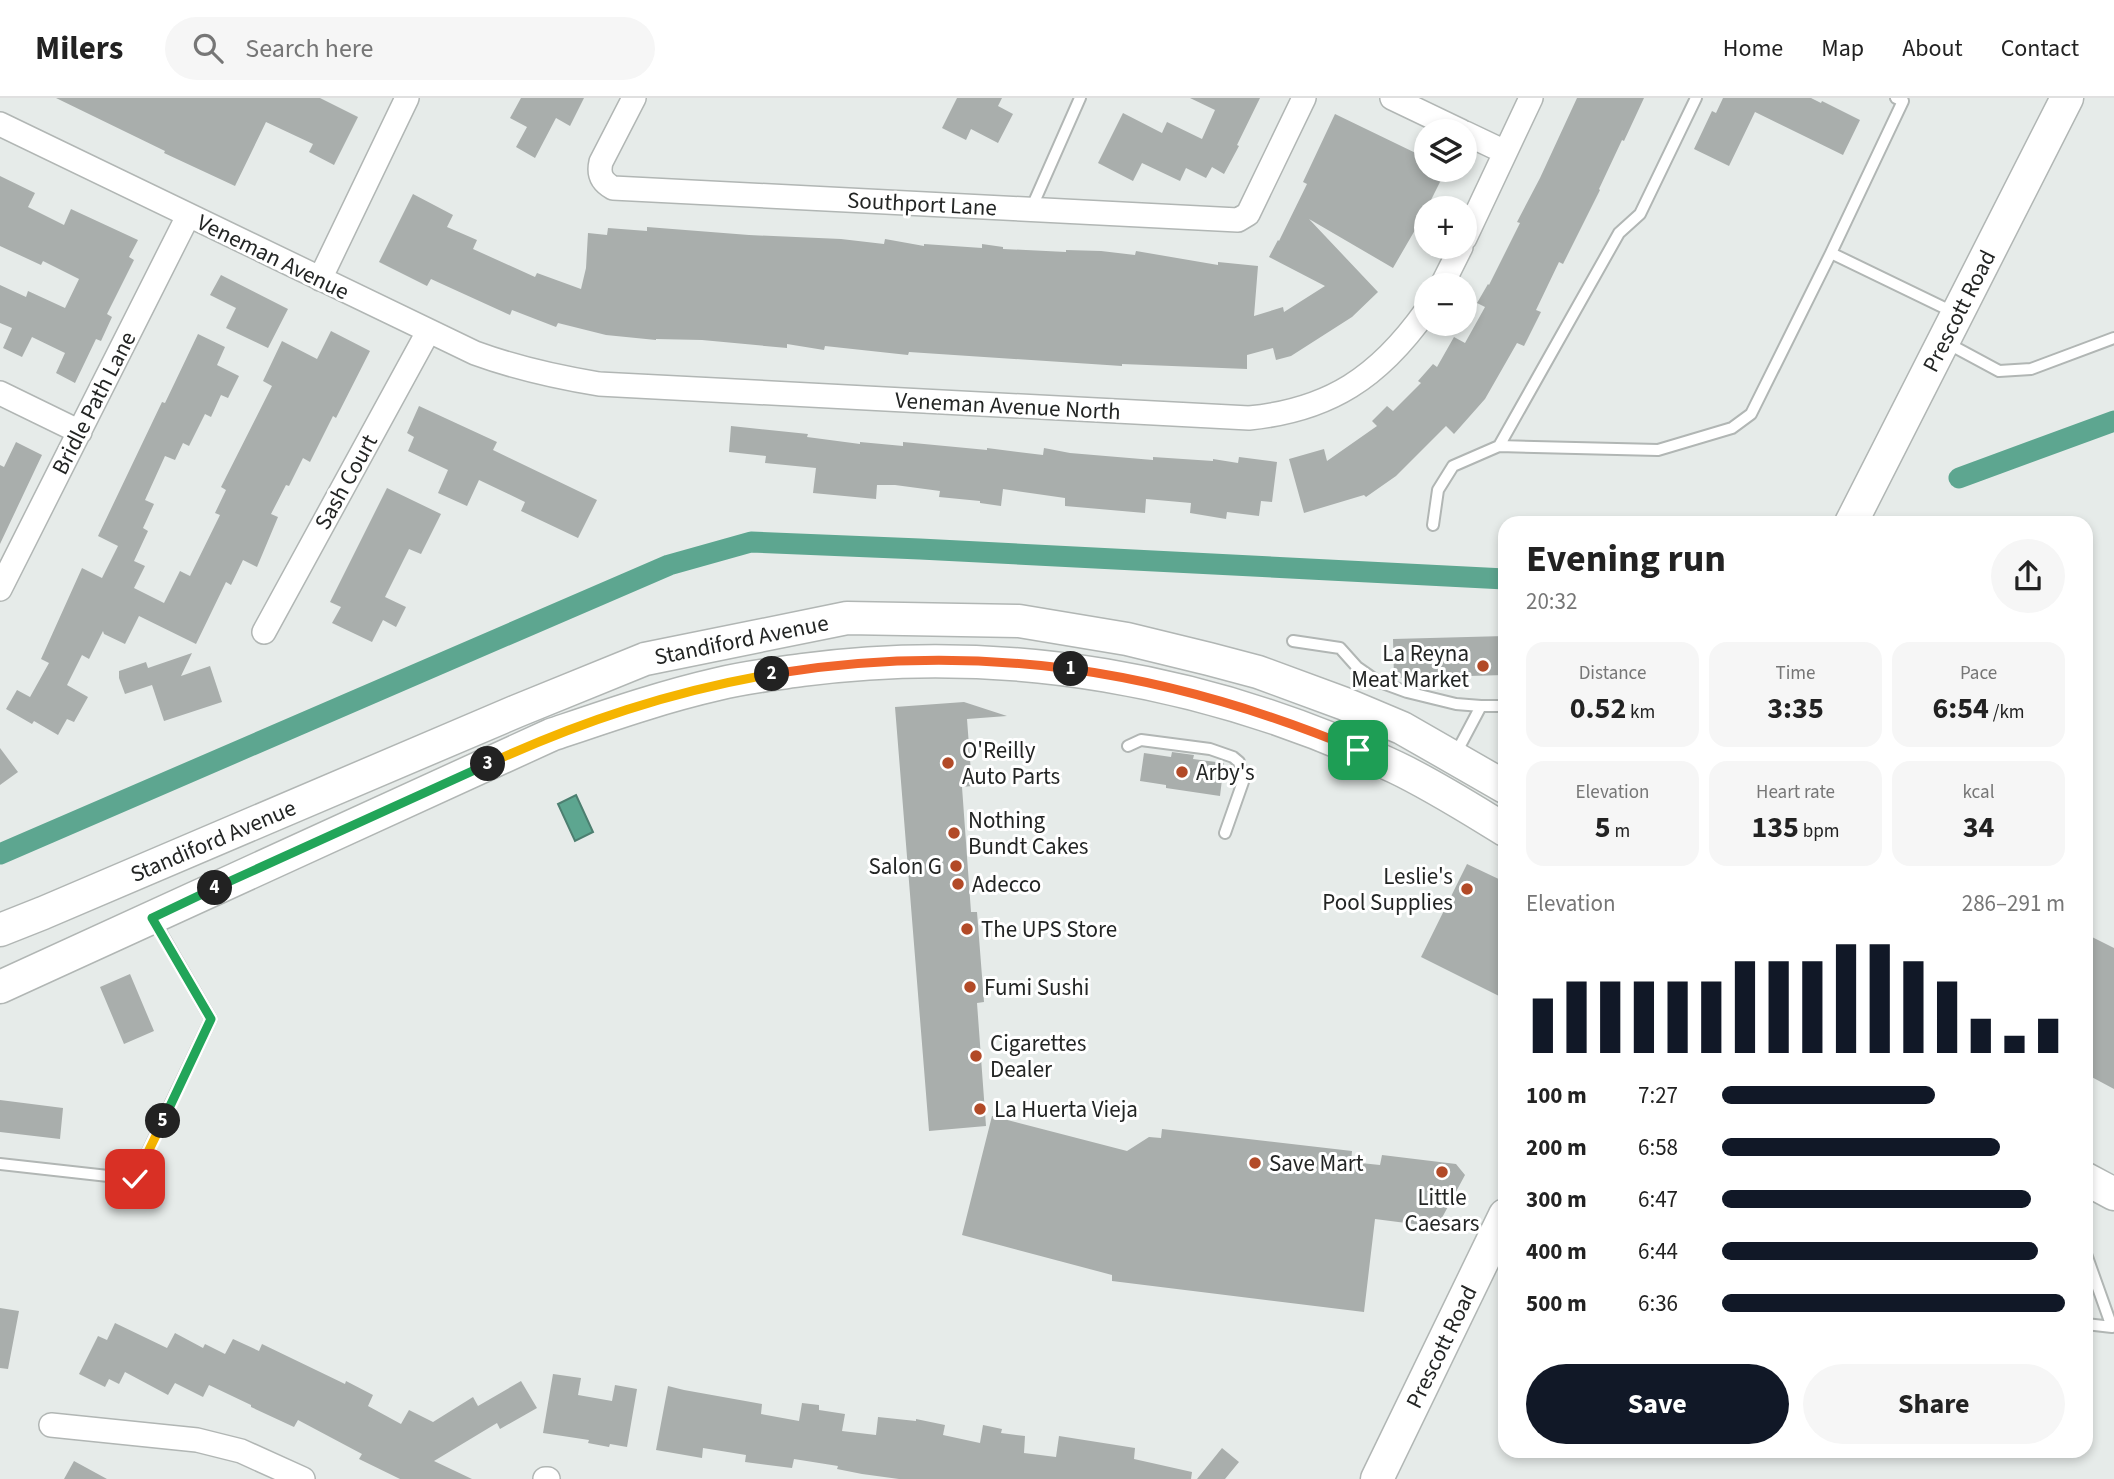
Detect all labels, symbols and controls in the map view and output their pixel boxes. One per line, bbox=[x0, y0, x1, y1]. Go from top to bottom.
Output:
search box bbox=[165, 17, 655, 80]
text: Milers bbox=[35, 25, 123, 72]
icon: search bbox=[189, 29, 227, 67]
text: Search here bbox=[245, 30, 373, 67]
text: Home bbox=[1723, 31, 1783, 66]
text: Map bbox=[1821, 31, 1864, 66]
text: About bbox=[1902, 31, 1963, 66]
text: Contact bbox=[2001, 31, 2079, 66]
map controls bbox=[1414, 119, 1477, 336]
button: layers bbox=[1414, 119, 1477, 182]
street label: Southport Lane bbox=[846, 184, 998, 224]
button: + bbox=[1414, 196, 1477, 259]
street label: Veneman Avenue bbox=[191, 206, 355, 308]
street label: Prescott Road bbox=[1914, 244, 2004, 378]
button: − bbox=[1414, 273, 1477, 336]
street label: Bridle Path Lane bbox=[44, 326, 144, 480]
street label: Veneman Avenue North bbox=[894, 384, 1122, 428]
street label: Sash Court bbox=[306, 428, 386, 536]
text: Evening run bbox=[1526, 532, 1726, 586]
button: share bbox=[1991, 539, 2065, 613]
text: 20:32 bbox=[1526, 585, 1577, 618]
street label: Standiford Avenue bbox=[652, 606, 831, 673]
place label: La Reyna Meat Market bbox=[1351, 637, 1469, 696]
pin: 1 bbox=[1054, 652, 1088, 686]
text: 1 bbox=[1065, 655, 1076, 682]
pin: 2 bbox=[754, 656, 790, 692]
marker: La Reyna Meat Market bbox=[1475, 658, 1491, 674]
text: 2 bbox=[766, 660, 777, 687]
text: Distance bbox=[1579, 660, 1646, 687]
text: Time bbox=[1775, 660, 1816, 687]
text: Pace bbox=[1960, 660, 1997, 687]
text: 0.52 bbox=[1570, 687, 1626, 730]
text: 3:35 bbox=[1767, 687, 1824, 730]
text: 6:54 bbox=[1932, 687, 1989, 730]
text: km bbox=[1626, 699, 1655, 726]
text: /km bbox=[1989, 699, 2025, 726]
pin bbox=[1328, 720, 1388, 780]
icon: arrive bbox=[1339, 731, 1377, 769]
place label: O'Reilly Auto Parts bbox=[962, 734, 1060, 793]
pin: 3 bbox=[470, 746, 505, 782]
text: 3 bbox=[482, 750, 493, 777]
marker: O'Reilly Auto Parts bbox=[940, 755, 956, 771]
place label: Arby's bbox=[1196, 756, 1255, 789]
marker: Arby's bbox=[1174, 764, 1190, 780]
text: Elevation bbox=[1576, 779, 1649, 806]
text: Heart rate bbox=[1756, 779, 1835, 806]
text: kcal bbox=[1963, 779, 1994, 806]
street label: Standiford Avenue bbox=[125, 791, 301, 890]
place label: Nothing Bundt Cakes bbox=[968, 804, 1089, 863]
text: 5 bbox=[1595, 806, 1611, 849]
text: 135 bbox=[1751, 806, 1799, 849]
text: 34 bbox=[1963, 806, 1994, 849]
text: m bbox=[1611, 818, 1630, 845]
text: bpm bbox=[1799, 818, 1840, 845]
marker: Nothing Bundt Cakes bbox=[946, 825, 962, 841]
place label: Salon G bbox=[868, 850, 942, 883]
marker: Salon G bbox=[948, 858, 964, 874]
place label: Leslie's Pool Supplies bbox=[1322, 860, 1453, 919]
place label: Adecco bbox=[972, 868, 1041, 901]
pin: 4 bbox=[198, 870, 232, 906]
text: 4 bbox=[209, 874, 220, 901]
marker: Adecco bbox=[950, 876, 966, 892]
marker: Leslie's Pool Supplies bbox=[1459, 881, 1475, 897]
text: Elevation bbox=[1526, 887, 1616, 920]
text: 286–291 m bbox=[1962, 887, 2065, 920]
place label: The UPS Store bbox=[981, 913, 1117, 946]
marker: The UPS Store bbox=[959, 921, 975, 937]
place label: Fumi Sushi bbox=[984, 971, 1089, 1004]
marker: Fumi Sushi bbox=[962, 979, 978, 995]
place label: Cigarettes Dealer bbox=[990, 1027, 1086, 1086]
marker: Cigarettes Dealer bbox=[968, 1048, 984, 1064]
text: 100 m bbox=[1526, 1079, 1587, 1112]
text: 7:27 bbox=[1638, 1079, 1678, 1112]
place label: La Huerta Vieja bbox=[994, 1093, 1138, 1126]
marker: La Huerta Vieja bbox=[972, 1101, 988, 1117]
pin: 5 bbox=[146, 1104, 180, 1138]
text: 5 bbox=[157, 1107, 168, 1134]
text: 200 m bbox=[1526, 1131, 1587, 1164]
text: 6:58 bbox=[1638, 1131, 1678, 1164]
place label: Save Mart bbox=[1269, 1147, 1364, 1180]
pin bbox=[105, 1149, 165, 1209]
marker: Save Mart bbox=[1247, 1155, 1263, 1171]
icon: check bbox=[116, 1160, 154, 1198]
marker: Little Caesars bbox=[1434, 1164, 1450, 1180]
place label: Little Caesars bbox=[1405, 1181, 1479, 1240]
text: 300 m bbox=[1526, 1183, 1587, 1216]
text: 6:47 bbox=[1638, 1183, 1678, 1216]
text: 400 m bbox=[1526, 1235, 1587, 1268]
text: 6:44 bbox=[1638, 1235, 1678, 1268]
street label: Prescott Road bbox=[1397, 1280, 1485, 1414]
text: 500 m bbox=[1526, 1287, 1587, 1320]
text: 6:36 bbox=[1638, 1287, 1678, 1320]
button: Save bbox=[1526, 1364, 1789, 1444]
button: Share bbox=[1803, 1364, 2065, 1444]

